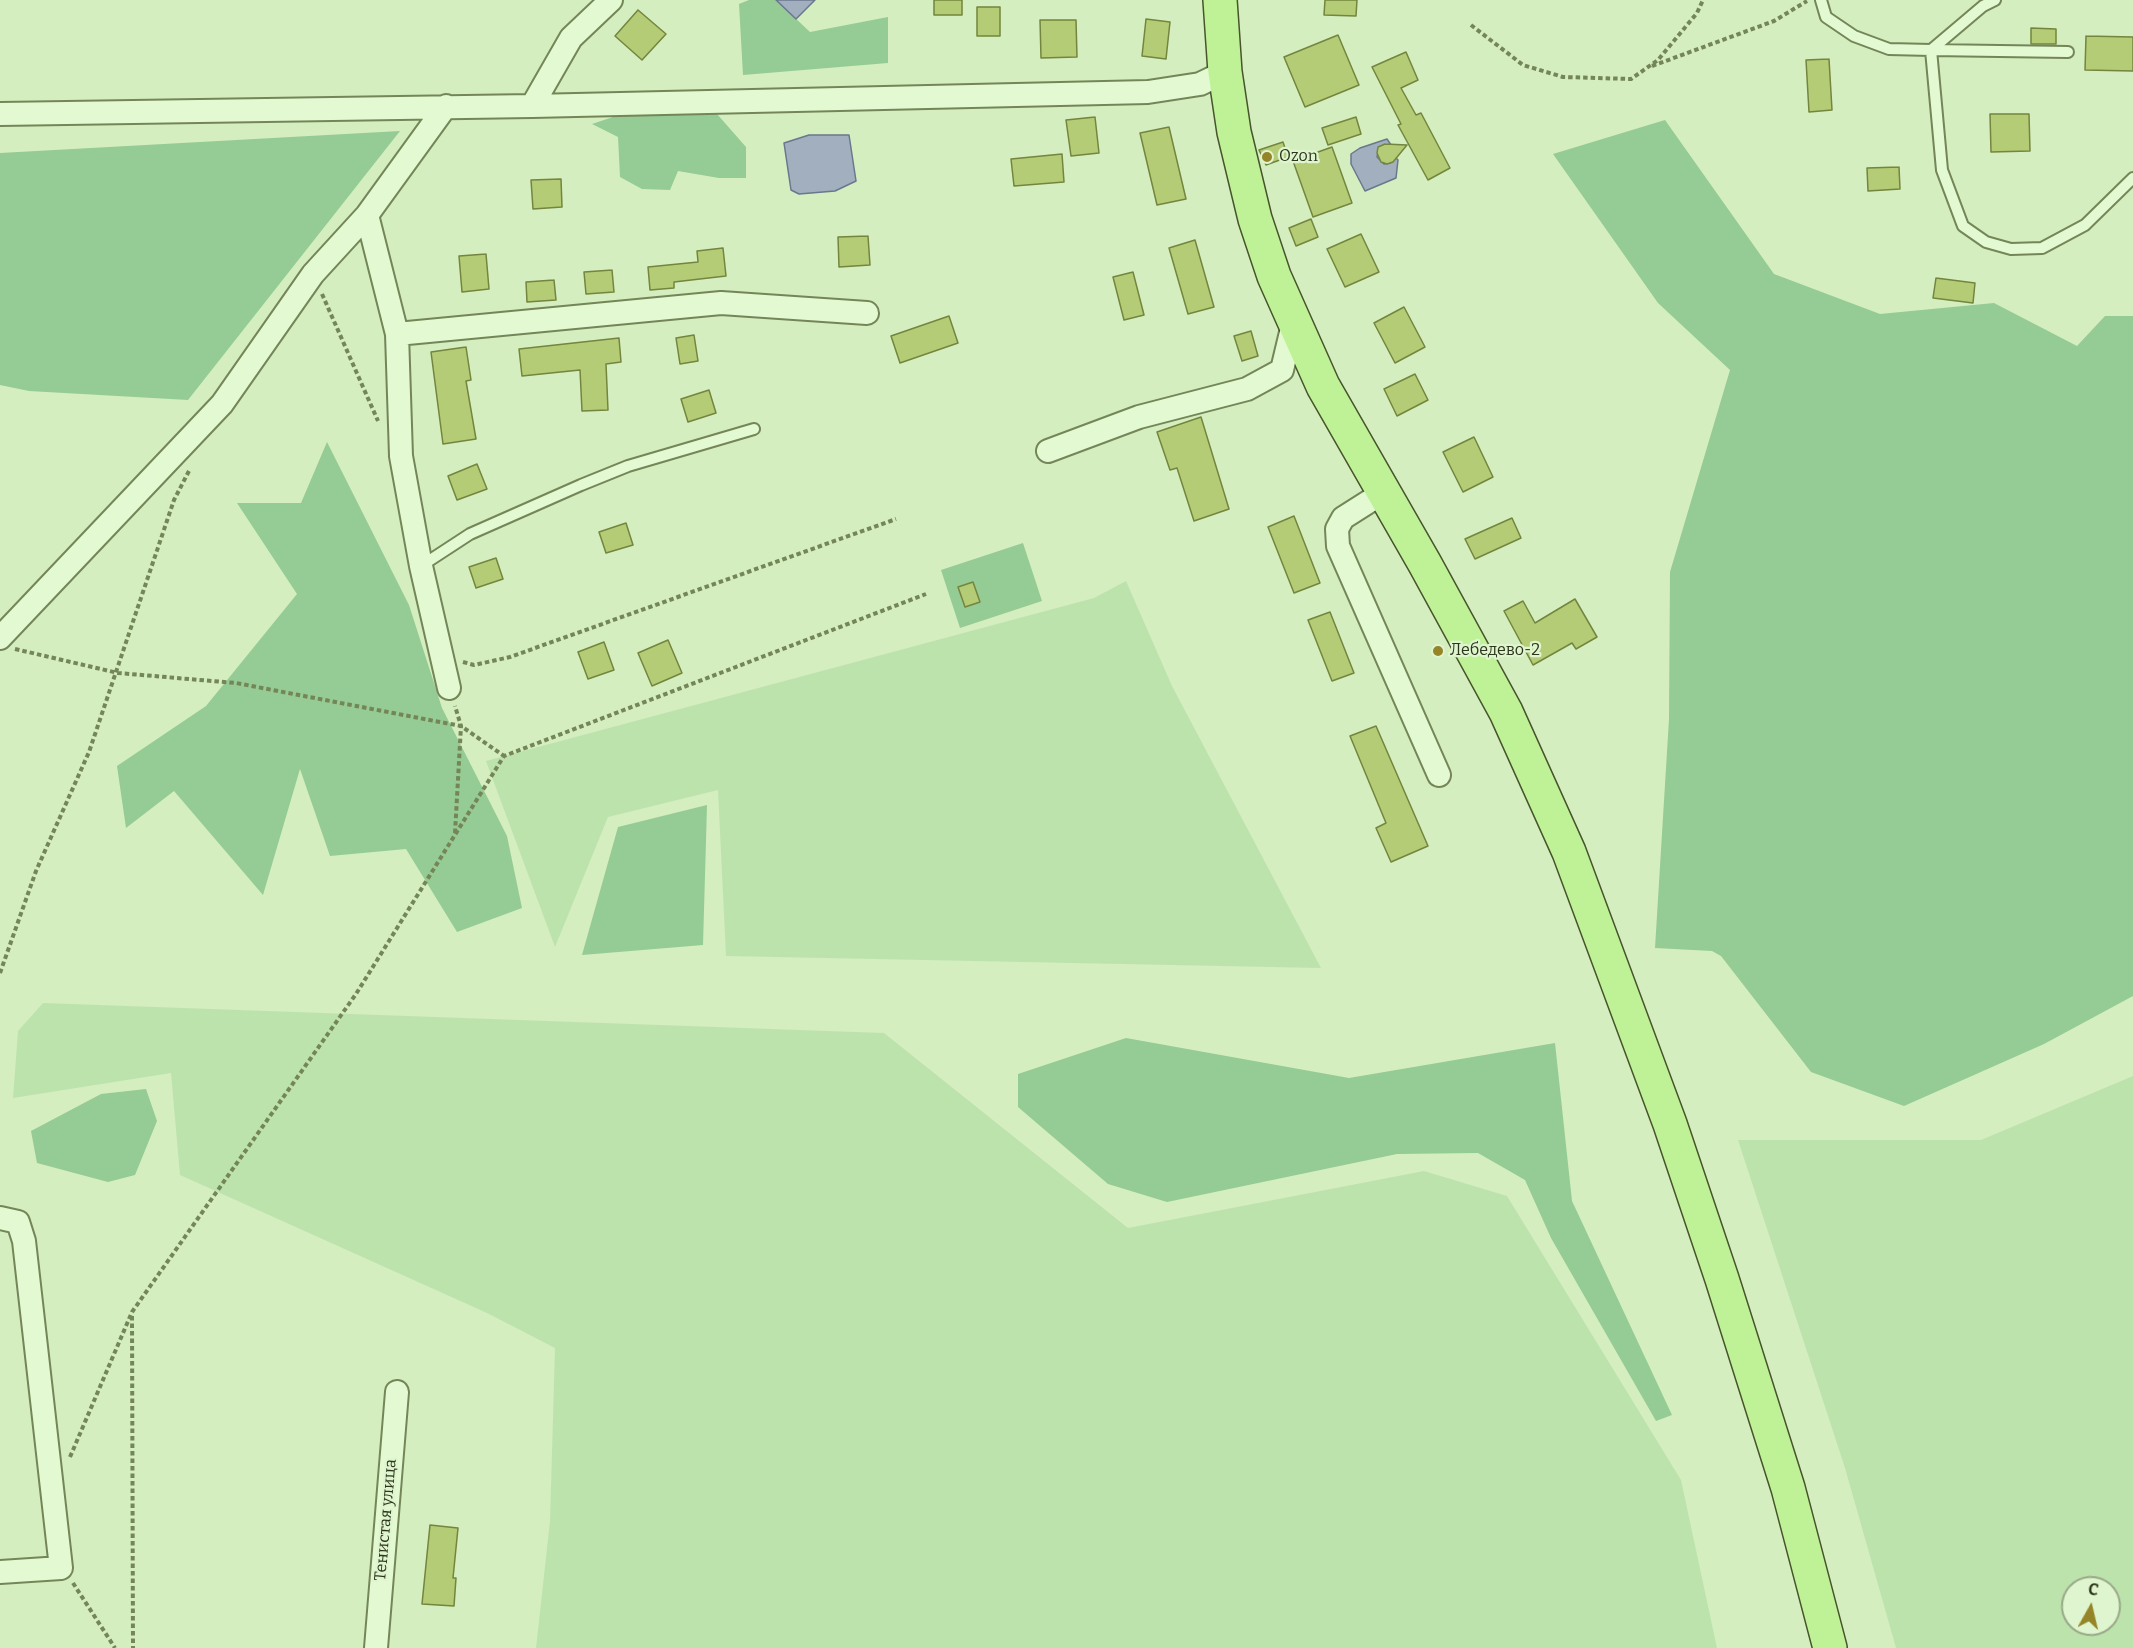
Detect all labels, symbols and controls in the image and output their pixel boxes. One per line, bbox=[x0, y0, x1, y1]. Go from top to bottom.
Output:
place label: Ozon bbox=[1279, 147, 1318, 167]
marker: Ozon bbox=[1260, 150, 1274, 164]
place label: Лебедево-2 bbox=[1450, 641, 1540, 661]
marker: Лебедево-2 bbox=[1431, 644, 1445, 658]
street label: Тенистая улица bbox=[371, 1458, 401, 1582]
north arrow bbox=[2061, 1576, 2121, 1636]
text: С bbox=[2087, 1580, 2100, 1600]

